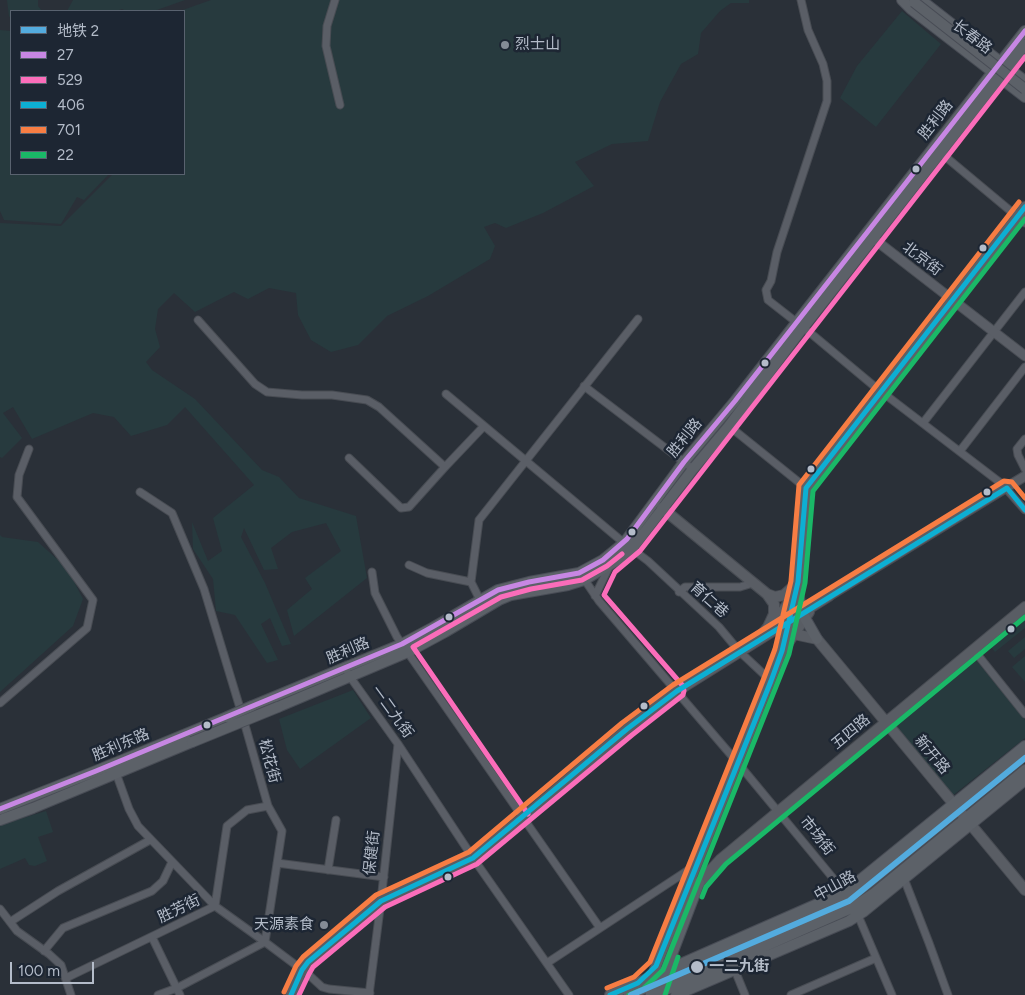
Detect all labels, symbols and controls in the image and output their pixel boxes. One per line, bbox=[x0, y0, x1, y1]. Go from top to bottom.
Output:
legend bbox=[10, 10, 185, 175]
street label: 长春路 bbox=[949, 16, 995, 58]
text: 地铁 2 bbox=[57, 22, 99, 40]
place label: 烈士山 bbox=[515, 36, 560, 54]
marker: 烈士山 bbox=[499, 39, 511, 51]
text: 27 bbox=[57, 46, 73, 64]
text: 529 bbox=[57, 71, 83, 89]
text: 406 bbox=[57, 96, 84, 114]
street label: 胜利路 bbox=[915, 97, 957, 143]
text: 701 bbox=[57, 121, 81, 139]
text: 22 bbox=[57, 146, 74, 164]
unlabelled marker bbox=[911, 164, 921, 174]
street label: 北京街 bbox=[899, 238, 945, 280]
unlabelled marker bbox=[978, 243, 988, 253]
unlabelled marker bbox=[760, 358, 770, 368]
street label: 胜利路 bbox=[664, 415, 706, 461]
unlabelled marker bbox=[806, 464, 816, 474]
unlabelled marker bbox=[982, 487, 992, 497]
unlabelled marker bbox=[627, 527, 637, 537]
street label: 育仁巷 bbox=[686, 578, 732, 622]
unlabelled marker bbox=[444, 612, 454, 622]
unlabelled marker bbox=[1006, 624, 1016, 634]
street label: 胜利路 bbox=[324, 634, 372, 668]
street label: 一二九街 bbox=[367, 682, 417, 742]
unlabelled marker bbox=[639, 701, 649, 711]
street label: 五四路 bbox=[828, 711, 874, 753]
unlabelled marker bbox=[202, 720, 212, 730]
street label: 胜利东路 bbox=[90, 725, 152, 765]
street label: 新开路 bbox=[911, 732, 953, 778]
street label: 松花街 bbox=[254, 737, 284, 785]
street label: 市场街 bbox=[796, 813, 838, 859]
street label: 保健街 bbox=[361, 830, 383, 876]
street label: 中山路 bbox=[811, 867, 859, 905]
unlabelled marker bbox=[443, 872, 453, 882]
street label: 胜芳街 bbox=[155, 891, 203, 927]
place label: 天源素食 bbox=[254, 916, 314, 934]
marker: 天源素食 bbox=[318, 919, 330, 931]
scale bar bbox=[12, 952, 96, 984]
place label: 一二九街 bbox=[709, 958, 769, 976]
marker: 一二九街 bbox=[689, 959, 705, 975]
text: 100 m bbox=[18, 962, 60, 980]

